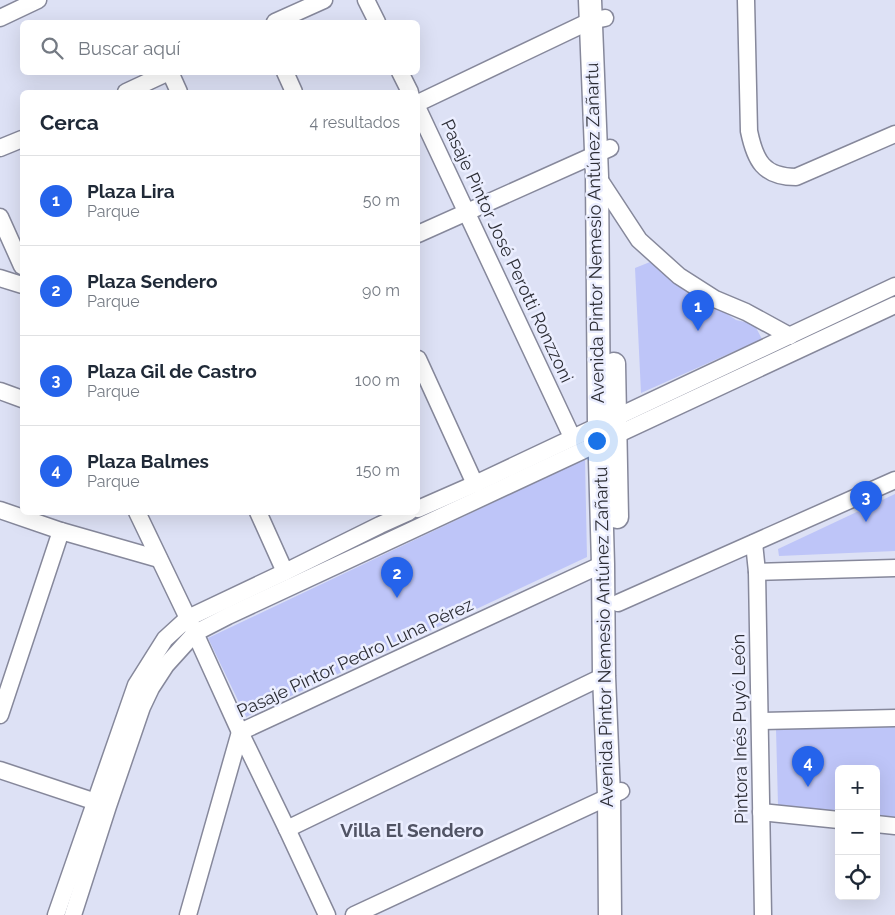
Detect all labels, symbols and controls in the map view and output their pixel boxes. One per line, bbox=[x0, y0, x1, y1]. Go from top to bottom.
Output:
search box bbox=[20, 20, 420, 75]
icon: search bbox=[38, 34, 66, 62]
text: Buscar aquí bbox=[78, 37, 180, 59]
street label: Avenida Pintor Nemesio Antúnez Zañartu bbox=[581, 62, 608, 404]
text: Cerca bbox=[40, 110, 99, 135]
text: 4 resultados bbox=[310, 113, 400, 132]
street label: Pasaje Pintor José Perotti Ronzzoni bbox=[437, 116, 578, 386]
text: Plaza Lira bbox=[87, 180, 175, 202]
text: 1 bbox=[52, 191, 60, 210]
text: 50 m bbox=[363, 191, 400, 210]
text: Parque bbox=[87, 202, 140, 221]
text: Plaza Sendero bbox=[87, 270, 217, 292]
text: 2 bbox=[51, 281, 61, 300]
text: 90 m bbox=[362, 281, 400, 300]
pin: 1 bbox=[682, 290, 714, 331]
text: Parque bbox=[87, 292, 140, 311]
text: Plaza Gil de Castro bbox=[87, 360, 257, 382]
text: 3 bbox=[52, 371, 60, 390]
text: 100 m bbox=[355, 371, 400, 390]
text: Parque bbox=[87, 382, 140, 401]
your location bbox=[584, 428, 610, 454]
text: Plaza Balmes bbox=[87, 450, 209, 472]
text: 4 bbox=[51, 461, 61, 480]
text: 150 m bbox=[356, 461, 400, 480]
street label: Avenida Pintor Nemesio Antúnez Zañartu bbox=[590, 466, 617, 808]
text: Parque bbox=[87, 472, 140, 491]
pin: 3 bbox=[850, 481, 882, 522]
pin: 2 bbox=[381, 557, 413, 598]
street label: Pasaje Pintor Pedro Luna Pérez bbox=[233, 593, 476, 722]
street label: Pintora Inés Puyó León bbox=[727, 634, 752, 824]
pin: 4 bbox=[792, 746, 824, 787]
map controls bbox=[835, 765, 880, 900]
button: + bbox=[835, 765, 880, 810]
button: − bbox=[835, 810, 880, 855]
district label: Villa El Sendero bbox=[340, 819, 484, 841]
button: locate bbox=[835, 855, 880, 900]

